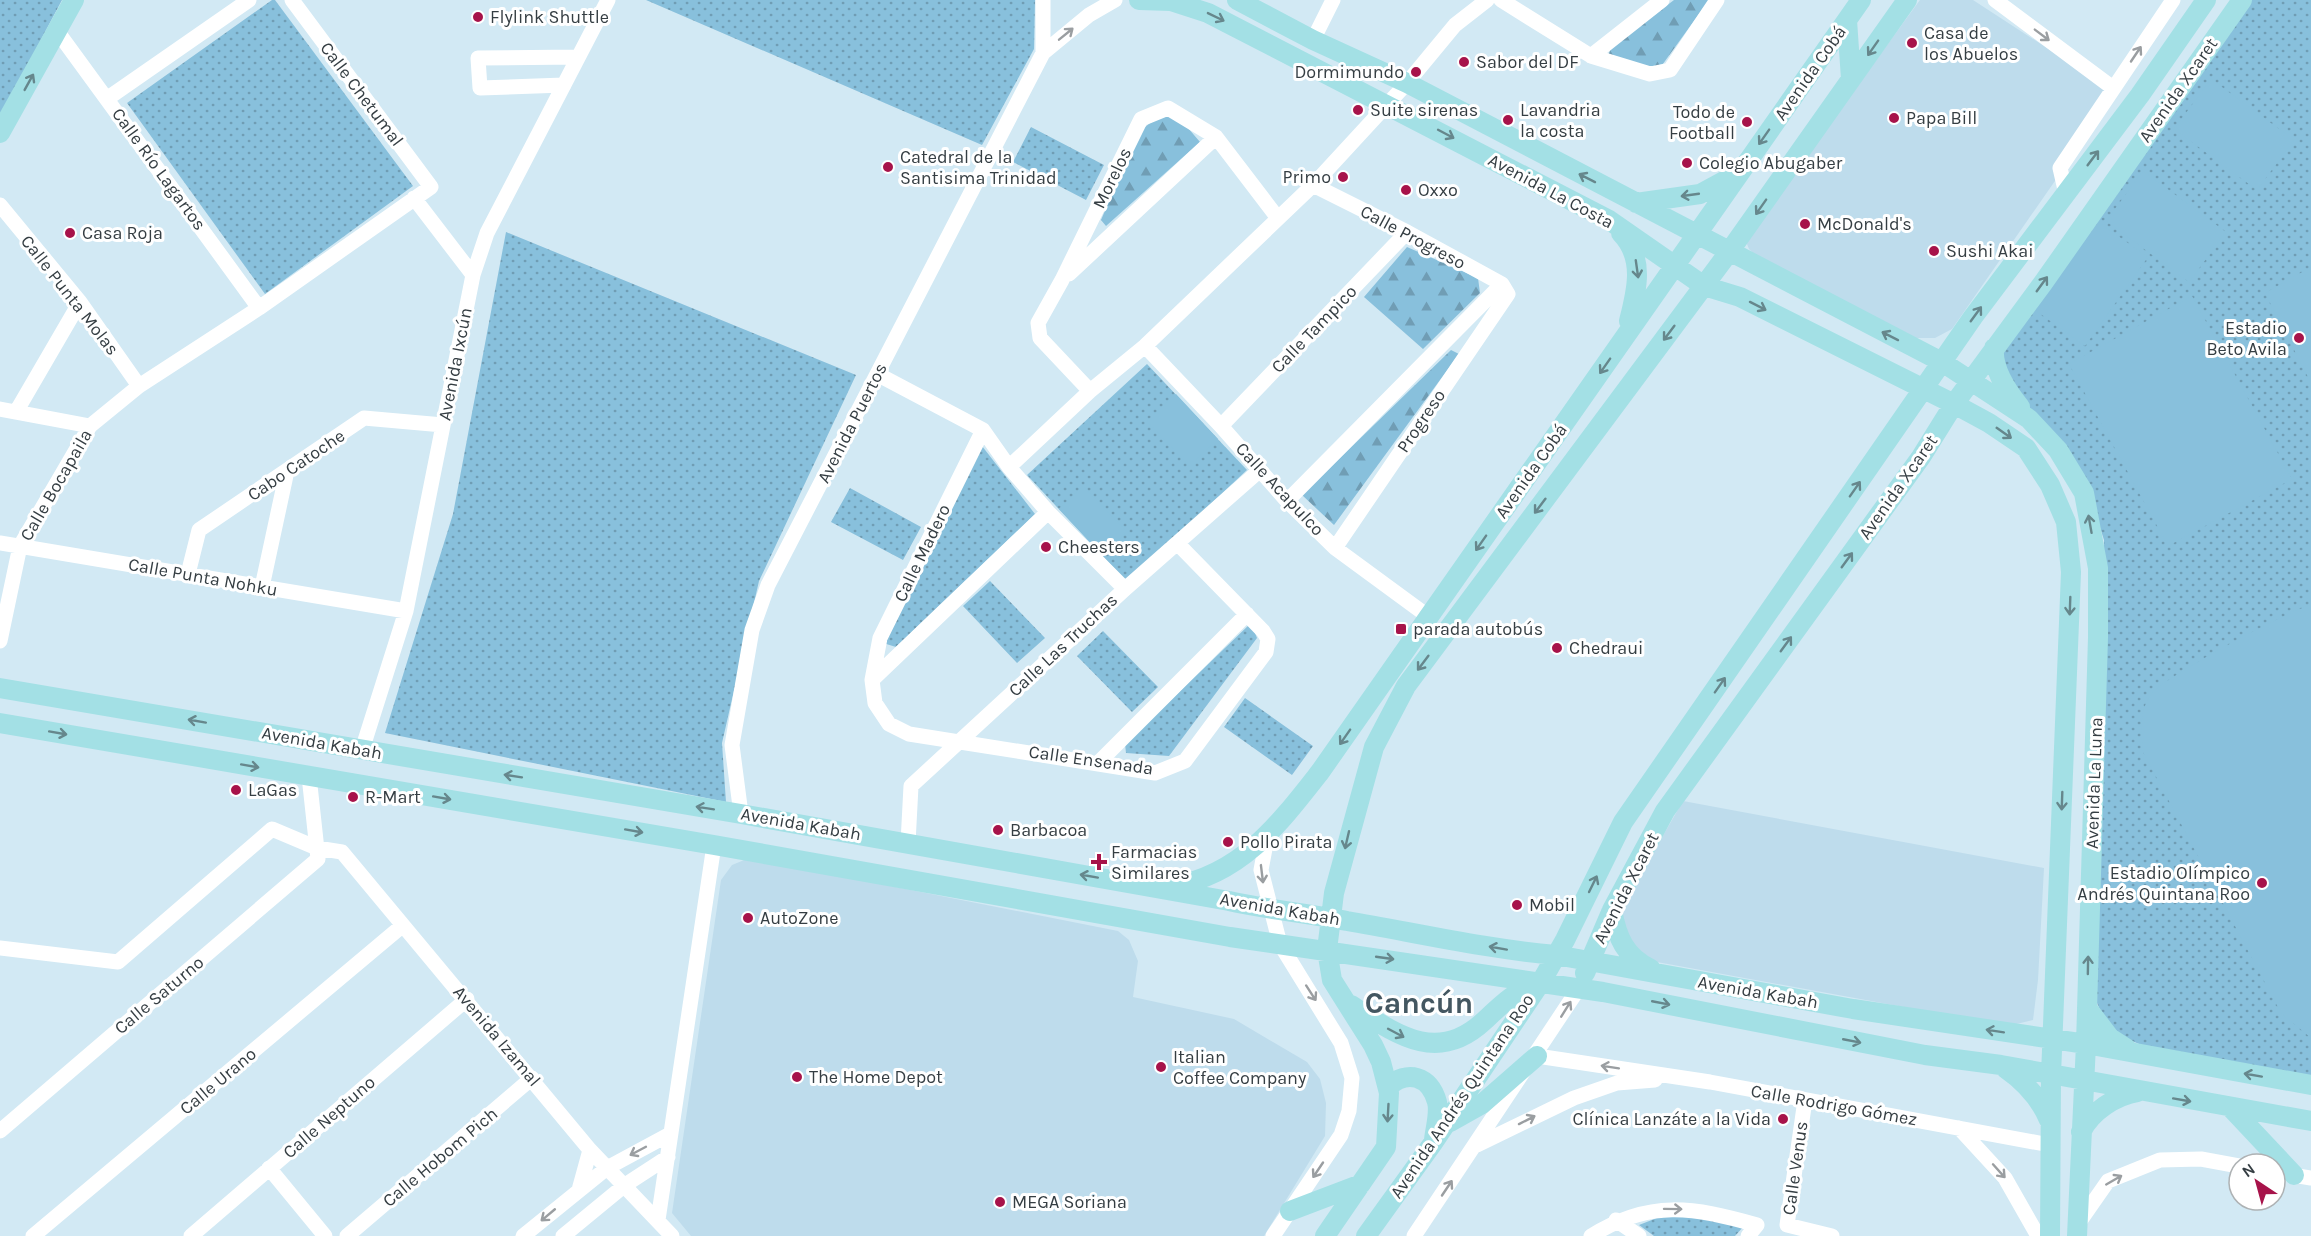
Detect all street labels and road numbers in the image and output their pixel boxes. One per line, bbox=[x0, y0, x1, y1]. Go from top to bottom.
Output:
street label: Avenida Cobá bbox=[1769, 21, 1851, 125]
street label: Avenida Xcaret bbox=[2134, 33, 2222, 147]
street label: Calle Chetumal bbox=[316, 37, 408, 151]
street label: Calle Río Lagartos bbox=[107, 103, 211, 235]
street label: Morelos bbox=[1088, 144, 1136, 212]
street label: Avenida La Costa bbox=[1485, 149, 1617, 233]
street label: Calle Progreso bbox=[1357, 200, 1469, 274]
street label: Calle Punta Molas bbox=[16, 230, 124, 360]
street label: Calle Tampico bbox=[1267, 280, 1361, 378]
street label: Avenida Ixcún bbox=[433, 306, 477, 422]
street label: Avenida Puertos bbox=[812, 359, 892, 487]
street label: Progreso bbox=[1392, 385, 1450, 457]
street label: Avenida Cobá bbox=[1490, 419, 1572, 523]
street label: Cabo Catoche bbox=[243, 424, 349, 506]
street label: Calle Bocapaila bbox=[15, 425, 97, 545]
street label: Avenida Xcaret bbox=[1854, 430, 1942, 544]
street label: Calle Acapulco bbox=[1231, 438, 1329, 540]
street label: Calle Madero bbox=[889, 501, 955, 605]
street label: Calle Punta Nohku bbox=[127, 553, 279, 601]
street label: Calle Las Truchas bbox=[1004, 589, 1122, 701]
street label: Avenida La Luna bbox=[2081, 717, 2107, 849]
street label: Avenida Kabah bbox=[260, 722, 384, 764]
street label: Calle Ensenada bbox=[1027, 740, 1155, 780]
street label: Avenida Kabah bbox=[739, 803, 863, 845]
street label: Avenida Xcaret bbox=[1588, 828, 1664, 948]
street label: Avenida Kabah bbox=[1218, 888, 1342, 930]
street label: Calle Saturno bbox=[110, 951, 208, 1039]
street label: Avenida Kabah bbox=[1696, 971, 1820, 1013]
street label: Avenida Izamal bbox=[449, 981, 545, 1091]
street label: Avenida Andrés Quintana Roo bbox=[1385, 990, 1539, 1202]
street label: Calle Urano bbox=[175, 1043, 261, 1119]
street label: Calle Neptuno bbox=[278, 1071, 380, 1163]
street label: Calle Rodrigo Gómez bbox=[1749, 1080, 1919, 1130]
street label: Calle Hobom Pich bbox=[378, 1102, 502, 1212]
street label: Calle Venus bbox=[1778, 1120, 1812, 1216]

